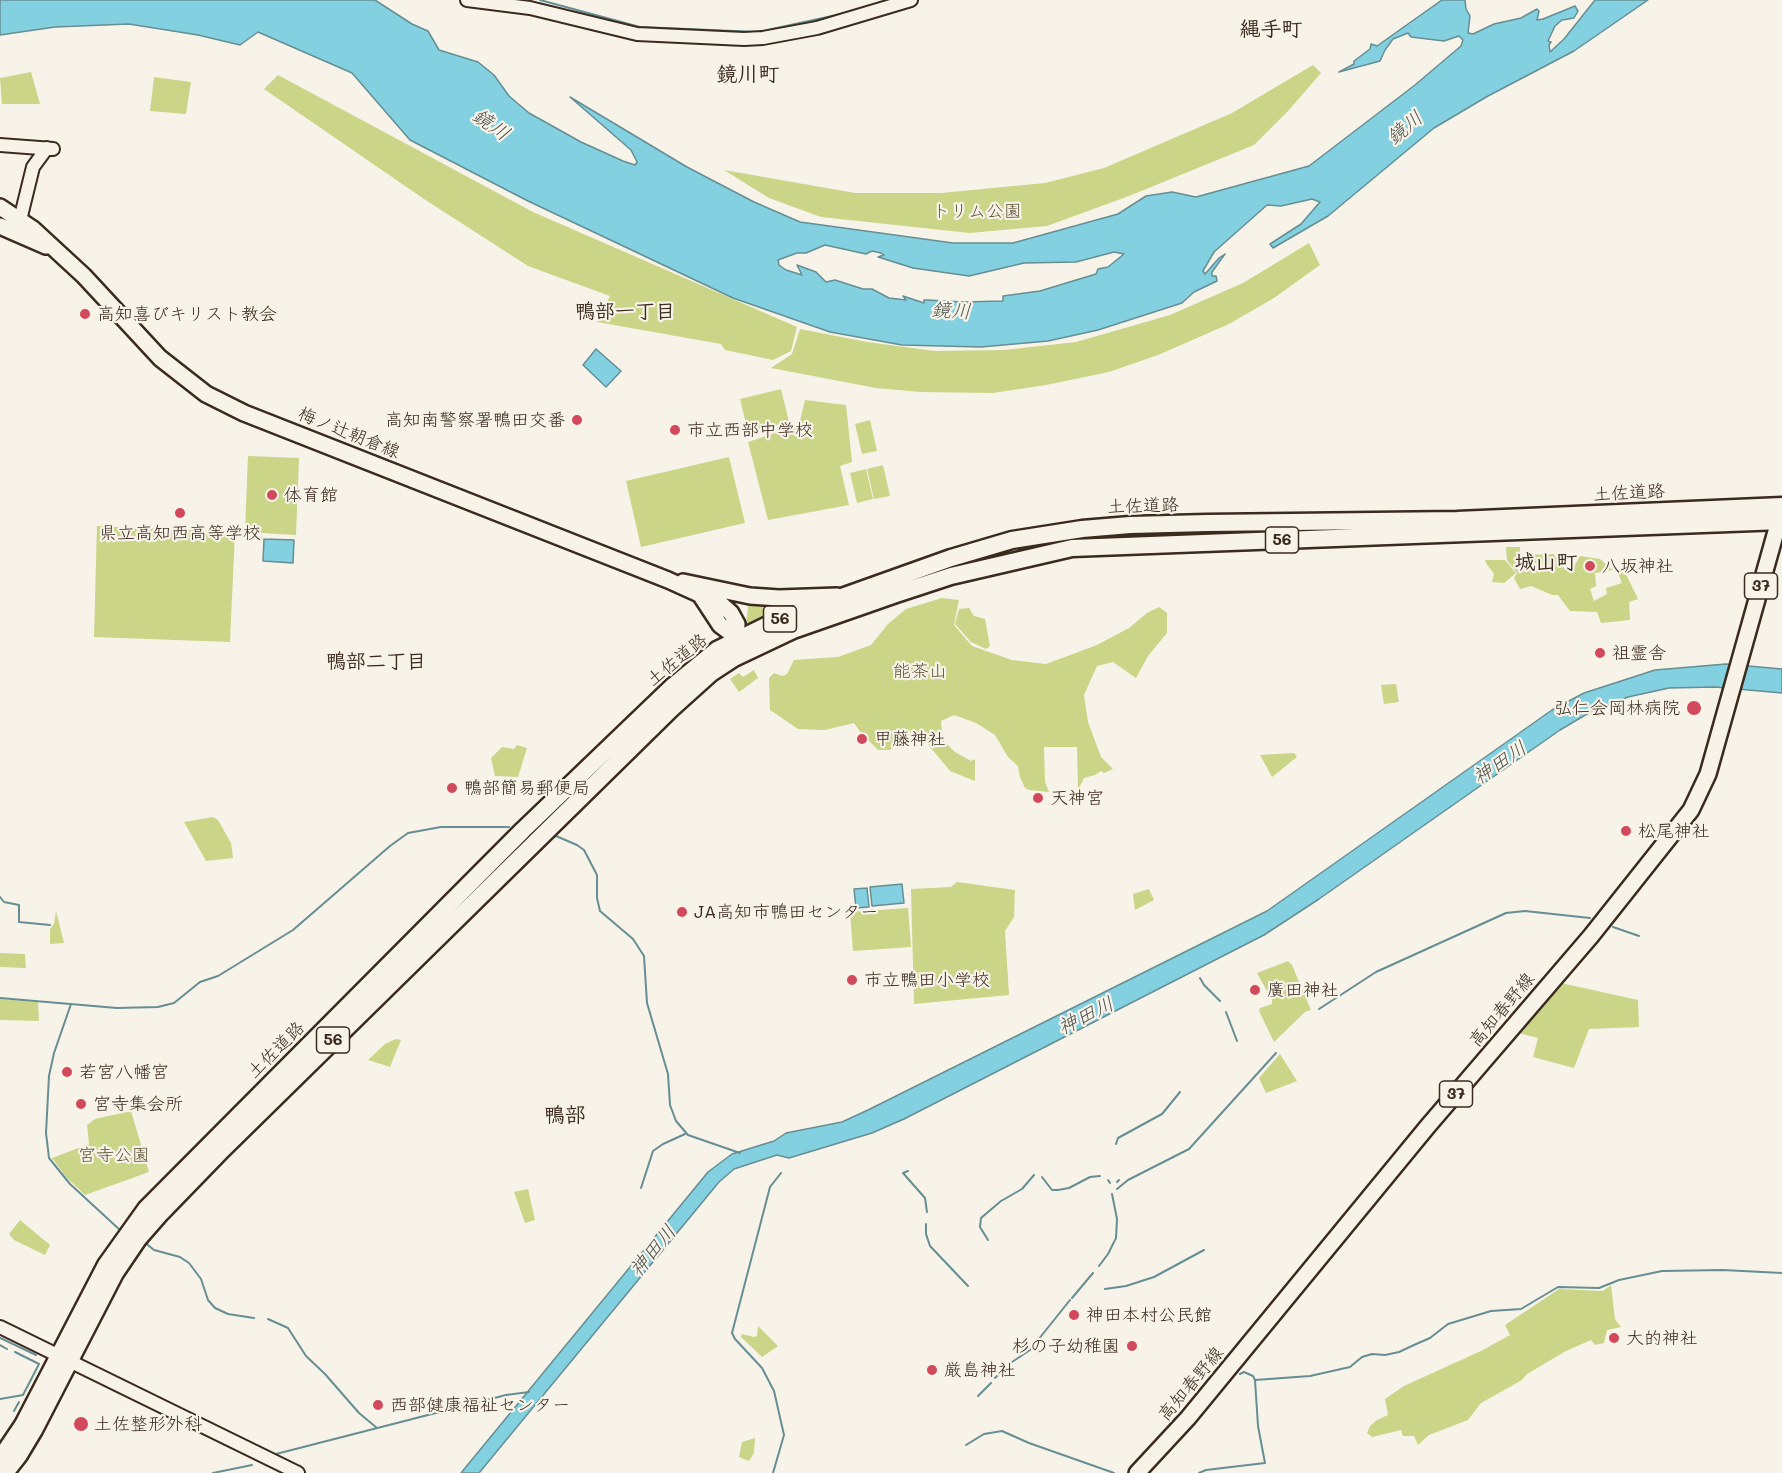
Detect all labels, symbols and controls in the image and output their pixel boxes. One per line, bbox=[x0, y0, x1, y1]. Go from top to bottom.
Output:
district label: 縄手町 bbox=[1240, 17, 1302, 43]
district label: 鏡川町 bbox=[717, 62, 779, 88]
water label: 鏡川 bbox=[468, 104, 514, 146]
water label: 鏡川 bbox=[1382, 106, 1428, 150]
park label: トリム公園 bbox=[932, 200, 1022, 222]
water label: 鏡川 bbox=[930, 298, 972, 324]
district label: 鴨部一丁目 bbox=[575, 300, 675, 324]
place label: 高知喜びキリスト教会 bbox=[97, 303, 277, 325]
marker: 高知喜びキリスト教会 bbox=[78, 307, 92, 321]
street label: 梅ノ辻朝倉線 bbox=[295, 403, 403, 463]
place label: 高知南警察署鴨田交番 bbox=[385, 409, 565, 431]
marker: 高知南警察署鴨田交番 bbox=[570, 413, 584, 427]
place label: 市立西部中学校 bbox=[687, 419, 813, 441]
marker: 市立西部中学校 bbox=[668, 423, 682, 437]
street label: 土佐道路 bbox=[1592, 480, 1666, 506]
place label: 体育館 bbox=[284, 484, 338, 506]
marker: 体育館 bbox=[265, 488, 279, 502]
street label: 土佐道路 bbox=[1107, 494, 1179, 518]
marker: 県立高知西高等学校 bbox=[173, 506, 187, 520]
place label: 県立高知西高等学校 bbox=[99, 522, 261, 544]
road number: 56 bbox=[1266, 527, 1298, 553]
district label: 城山町 bbox=[1515, 550, 1577, 576]
place label: 八坂神社 bbox=[1602, 555, 1674, 577]
marker: 八坂神社 bbox=[1583, 559, 1597, 573]
road number: 37 bbox=[1744, 573, 1778, 599]
road number: 56 bbox=[764, 606, 796, 632]
street label: 土佐道路 bbox=[642, 629, 712, 691]
place label: 祖霊舎 bbox=[1612, 642, 1666, 664]
marker: 祖霊舎 bbox=[1593, 646, 1607, 660]
district label: 鴨部二丁目 bbox=[326, 650, 426, 674]
park label: 能茶山 bbox=[893, 660, 947, 682]
place label: 弘仁会岡林病院 bbox=[1554, 697, 1680, 719]
marker: 弘仁会岡林病院 bbox=[1685, 699, 1703, 717]
place label: 甲藤神社 bbox=[874, 728, 946, 750]
marker: 甲藤神社 bbox=[855, 732, 869, 746]
water label: 神田川 bbox=[1468, 736, 1532, 790]
place label: 鴨部簡易郵便局 bbox=[464, 777, 590, 799]
marker: 鴨部簡易郵便局 bbox=[445, 781, 459, 795]
place label: 天神宮 bbox=[1050, 787, 1104, 809]
marker: 天神宮 bbox=[1031, 791, 1045, 805]
place label: 松尾神社 bbox=[1638, 820, 1710, 842]
marker: 松尾神社 bbox=[1619, 824, 1633, 838]
place label: JA高知市鴨田センター bbox=[694, 901, 878, 923]
marker: JA高知市鴨田センター bbox=[675, 905, 689, 919]
place label: 市立鴨田小学校 bbox=[864, 969, 990, 991]
street label: 高知春野線 bbox=[1465, 969, 1539, 1051]
marker: 市立鴨田小学校 bbox=[845, 973, 859, 987]
place label: 廣田神社 bbox=[1267, 979, 1339, 1001]
marker: 廣田神社 bbox=[1248, 983, 1262, 997]
water label: 神田川 bbox=[1054, 992, 1118, 1040]
street label: 土佐道路 bbox=[243, 1017, 309, 1083]
road number: 56 bbox=[316, 1027, 350, 1053]
place label: 若宮八幡宮 bbox=[79, 1061, 169, 1083]
marker: 若宮八幡宮 bbox=[60, 1065, 74, 1079]
road number: 37 bbox=[1440, 1081, 1472, 1107]
place label: 宮寺集会所 bbox=[93, 1093, 183, 1115]
marker: 宮寺集会所 bbox=[74, 1097, 88, 1111]
district label: 鴨部 bbox=[544, 1103, 586, 1129]
park label: 宮寺公園 bbox=[78, 1144, 150, 1166]
water label: 神田川 bbox=[625, 1220, 681, 1282]
place label: 神田本村公民館 bbox=[1086, 1304, 1212, 1326]
marker: 神田本村公民館 bbox=[1067, 1308, 1081, 1322]
place label: 大的神社 bbox=[1626, 1327, 1698, 1349]
marker: 大的神社 bbox=[1607, 1331, 1621, 1345]
place label: 杉の子幼稚園 bbox=[1012, 1335, 1120, 1357]
marker: 杉の子幼稚園 bbox=[1125, 1339, 1139, 1353]
street label: 高知春野線 bbox=[1154, 1343, 1228, 1425]
place label: 厳島神社 bbox=[944, 1359, 1016, 1381]
marker: 厳島神社 bbox=[925, 1363, 939, 1377]
place label: 西部健康福祉センター bbox=[390, 1394, 570, 1416]
marker: 西部健康福祉センター bbox=[371, 1398, 385, 1412]
place label: 土佐整形外科 bbox=[94, 1413, 202, 1435]
marker: 土佐整形外科 bbox=[72, 1415, 90, 1433]

